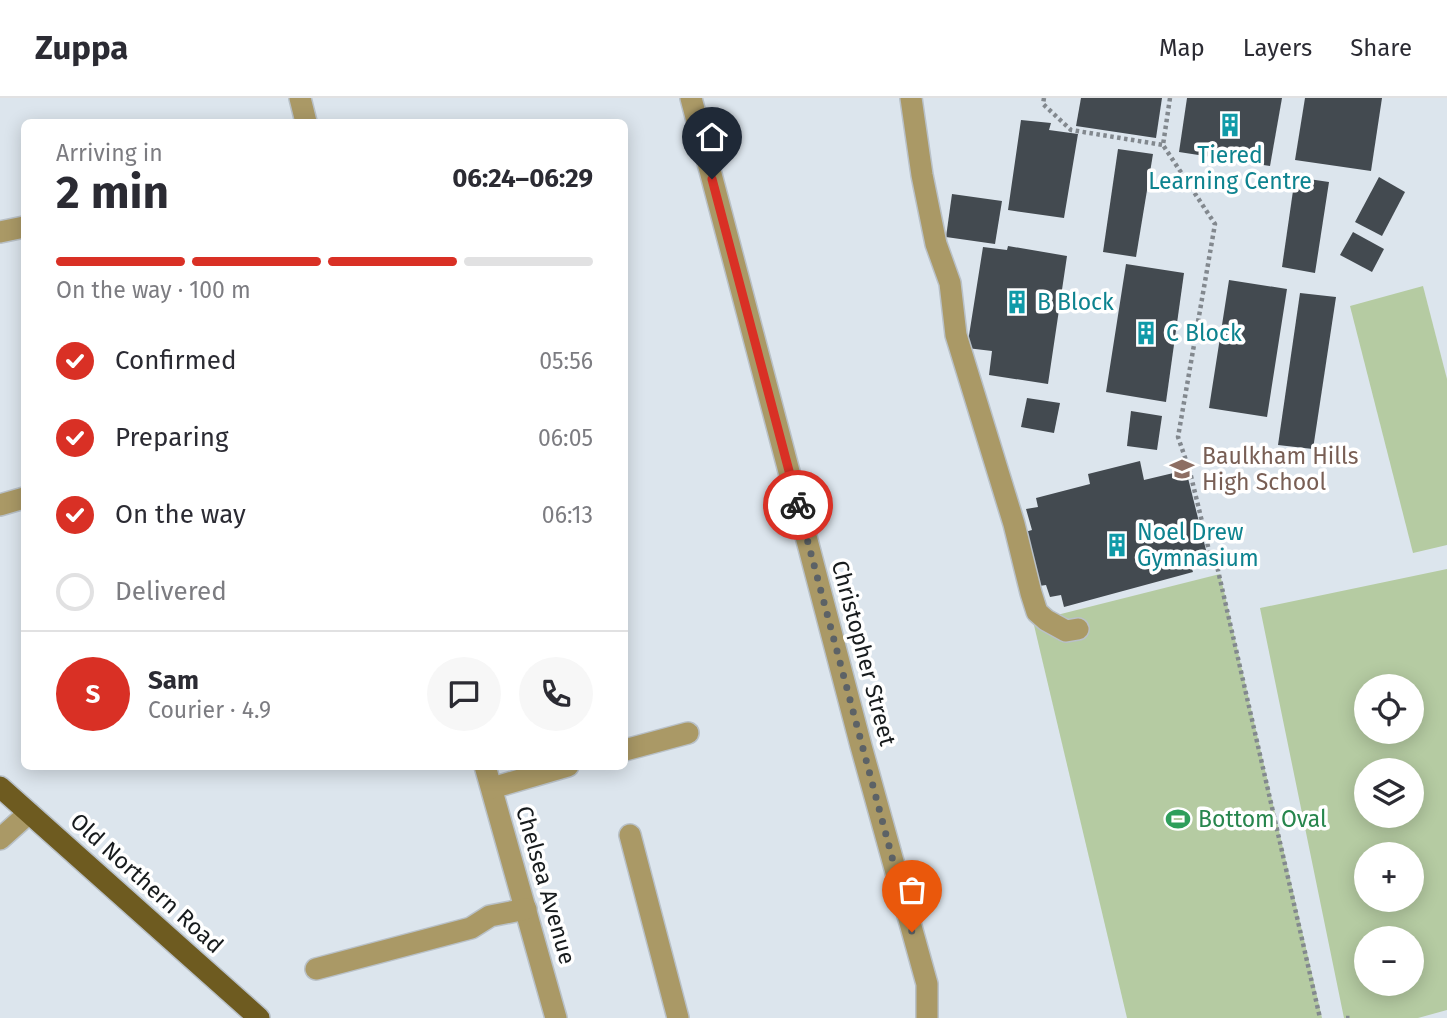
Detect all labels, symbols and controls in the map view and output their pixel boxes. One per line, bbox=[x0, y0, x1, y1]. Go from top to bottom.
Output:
text: Zuppa bbox=[35, 28, 128, 68]
text: Map bbox=[1159, 34, 1205, 62]
text: Layers bbox=[1243, 34, 1312, 62]
text: Share bbox=[1350, 34, 1412, 62]
pin bbox=[682, 107, 742, 179]
building icon: Tiered Learning Centre bbox=[1216, 111, 1244, 139]
icon: home bbox=[693, 118, 731, 156]
text: Arriving in bbox=[56, 139, 163, 167]
place label: Tiered Learning Centre bbox=[1148, 141, 1312, 195]
text: 06:24–06:29 bbox=[452, 163, 593, 194]
text: 2 min bbox=[56, 165, 169, 220]
text: On the way · 100 m bbox=[56, 276, 251, 304]
building icon: B Block bbox=[1003, 288, 1031, 316]
place label: B Block bbox=[1037, 288, 1114, 316]
building icon: C Block bbox=[1132, 319, 1160, 347]
place label: C Block bbox=[1166, 319, 1242, 347]
icon: check bbox=[56, 342, 94, 380]
text: Confirmed bbox=[115, 345, 236, 376]
text: 05:56 bbox=[539, 347, 593, 375]
icon: check bbox=[56, 419, 94, 457]
text: Preparing bbox=[115, 422, 228, 453]
text: 06:05 bbox=[538, 424, 593, 452]
place label: Baulkham Hills High School bbox=[1202, 442, 1359, 496]
school or university icon: Baulkham Hills High School bbox=[1168, 455, 1196, 483]
courier bbox=[763, 470, 833, 540]
icon: bike bbox=[779, 486, 817, 524]
icon: check bbox=[56, 496, 94, 534]
text: On the way bbox=[115, 499, 246, 530]
text: 06:13 bbox=[542, 501, 593, 529]
place label: Noel Drew Gymnasium bbox=[1137, 518, 1259, 572]
building icon: Noel Drew Gymnasium bbox=[1103, 531, 1131, 559]
street label: Christopher Street bbox=[826, 557, 902, 749]
text: Delivered bbox=[115, 576, 227, 607]
button: chat bbox=[427, 657, 501, 731]
button: phone bbox=[519, 657, 593, 731]
text: Sam bbox=[148, 665, 199, 696]
map controls bbox=[1354, 674, 1424, 996]
button: locate bbox=[1354, 674, 1424, 744]
text: S bbox=[86, 679, 100, 710]
text: Courier · 4.9 bbox=[148, 696, 271, 724]
button: layers bbox=[1354, 758, 1424, 828]
street label: Chelsea Avenue bbox=[510, 803, 582, 967]
sports icon: Bottom Oval bbox=[1164, 805, 1192, 833]
place label: Bottom Oval bbox=[1198, 805, 1327, 833]
street label: Old Northern Road bbox=[65, 807, 229, 959]
button: + bbox=[1354, 842, 1424, 912]
pin bbox=[882, 860, 942, 932]
icon: bag bbox=[893, 871, 931, 909]
button: − bbox=[1354, 926, 1424, 996]

